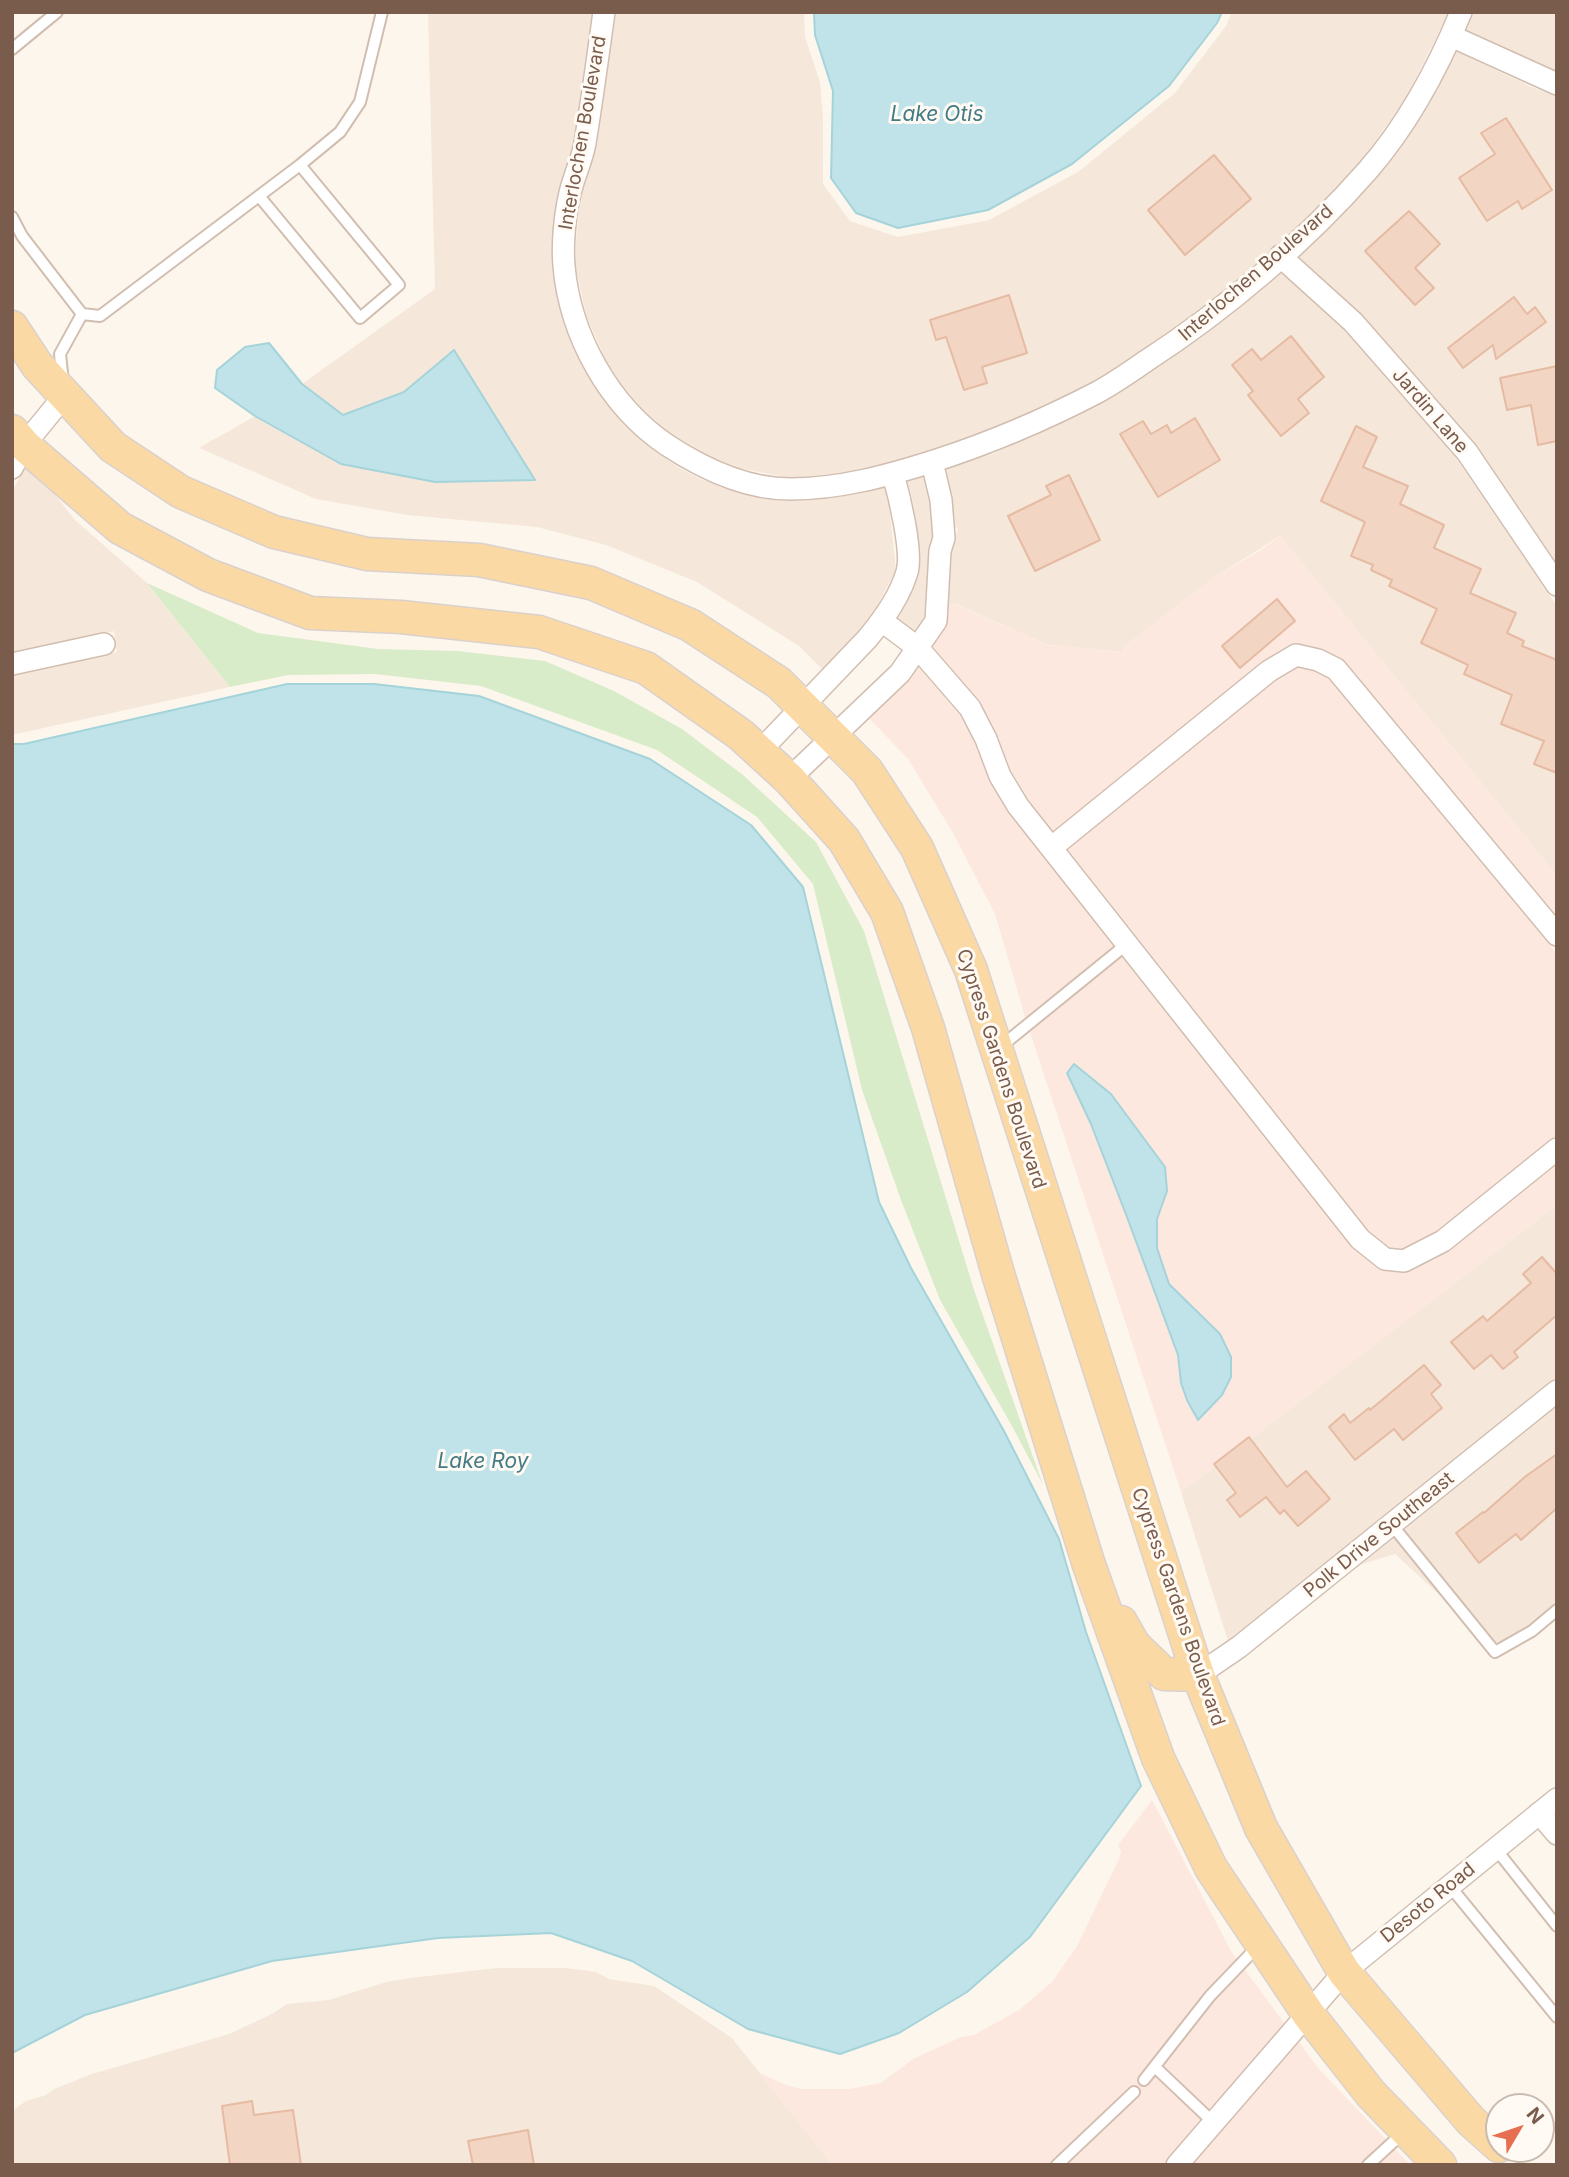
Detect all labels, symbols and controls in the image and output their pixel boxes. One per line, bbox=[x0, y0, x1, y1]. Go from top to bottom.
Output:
street label: Interlochen Boulevard bbox=[555, 34, 611, 232]
water label: Lake Otis bbox=[891, 102, 983, 128]
street label: Interlochen Boulevard bbox=[1174, 200, 1338, 346]
street label: Jardin Lane bbox=[1387, 364, 1473, 458]
street label: Cypress Gardens Boulevard bbox=[951, 946, 1051, 1192]
water label: Lake Roy bbox=[437, 1449, 529, 1475]
street label: Polk Drive Southeast bbox=[1299, 1467, 1459, 1603]
street label: Cypress Gardens Boulevard bbox=[1126, 1485, 1230, 1729]
street label: Desoto Road bbox=[1376, 1858, 1480, 1948]
north arrow bbox=[1485, 2093, 1555, 2163]
text: N bbox=[1522, 2103, 1549, 2129]

